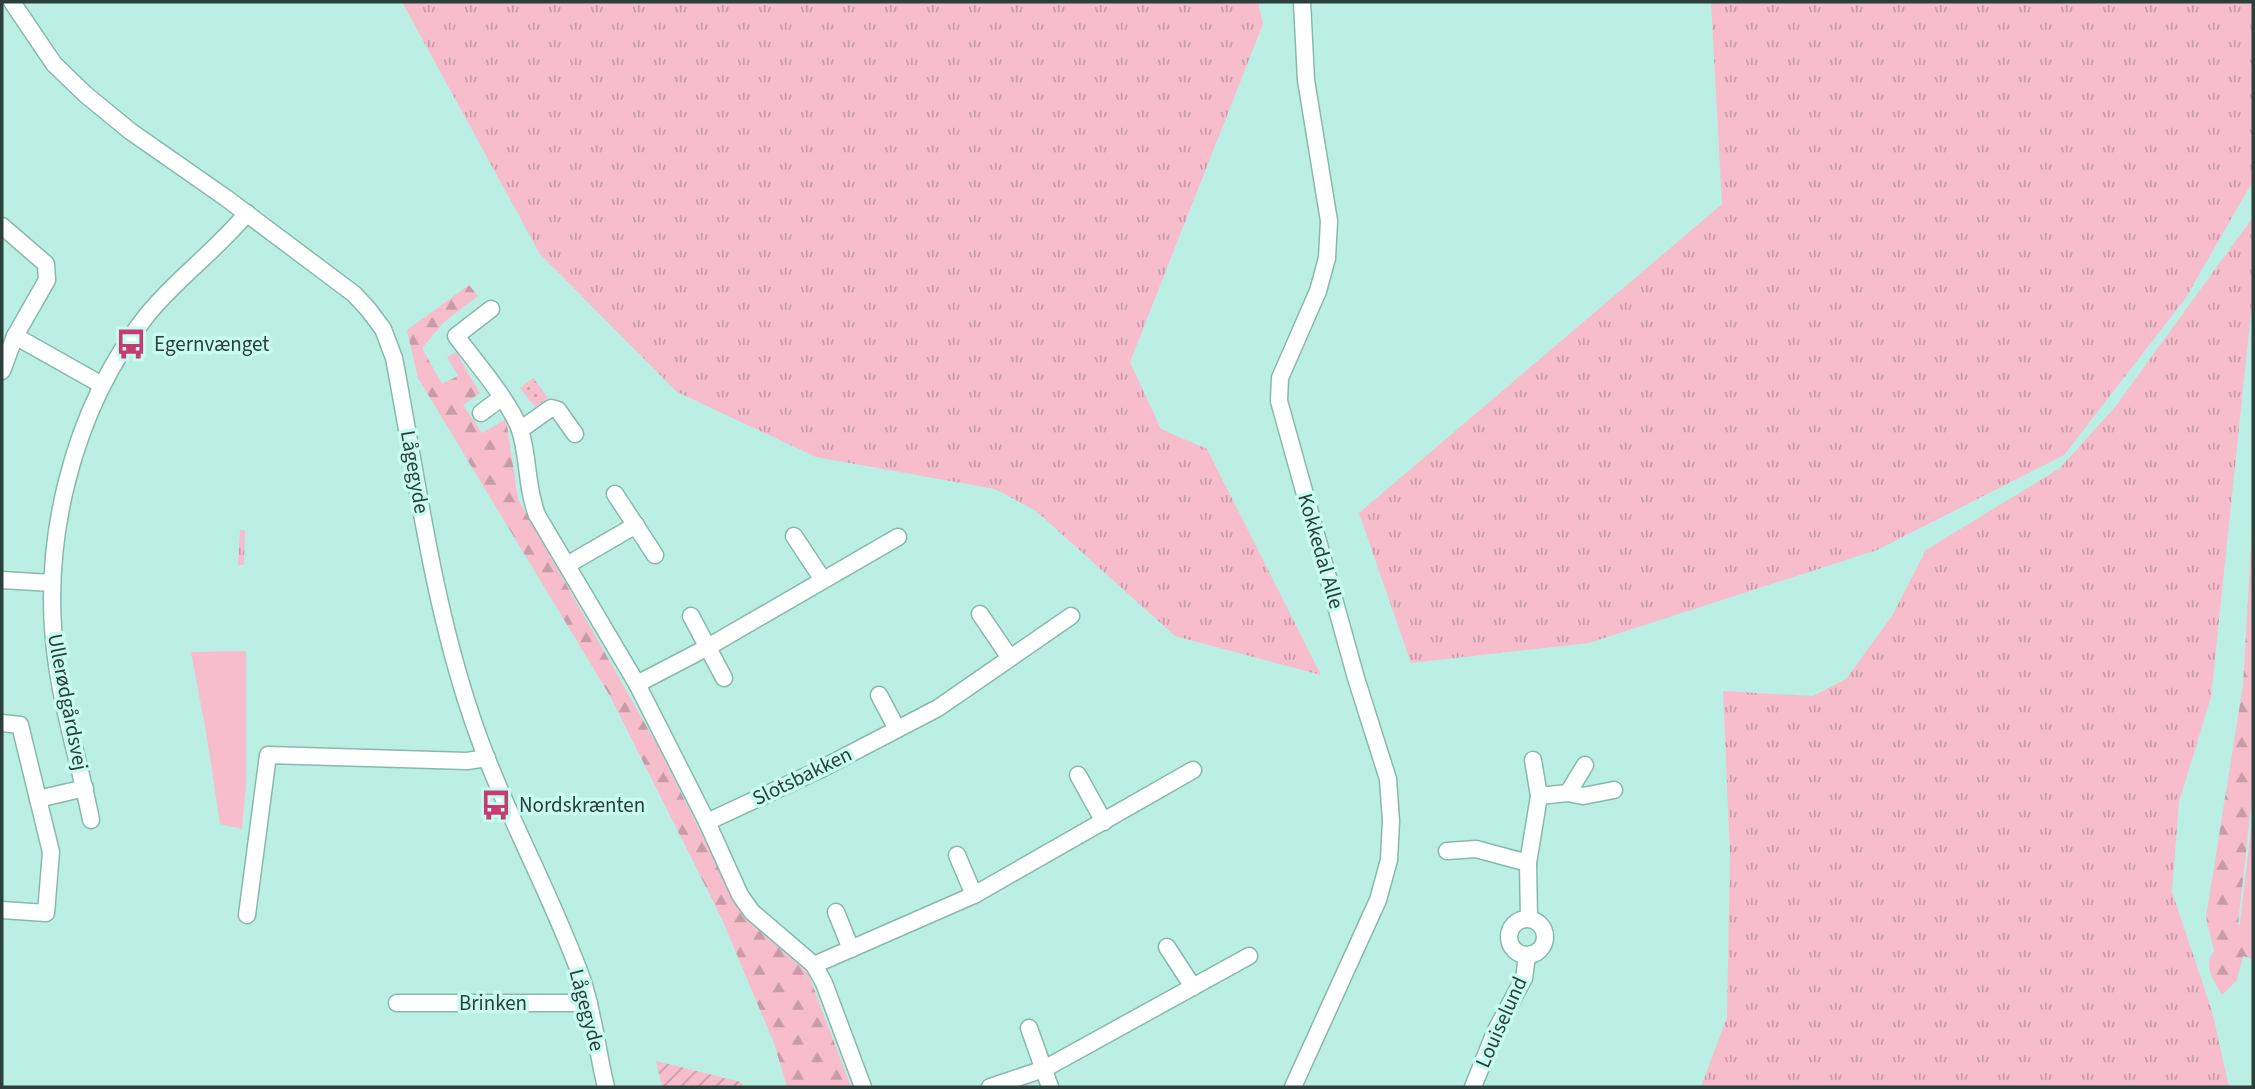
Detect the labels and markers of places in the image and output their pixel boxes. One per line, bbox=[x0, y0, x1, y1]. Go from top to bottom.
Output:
bus stop icon: Egernvænget bbox=[114, 327, 148, 361]
place label: Egernvænget bbox=[154, 329, 269, 359]
bus stop icon: Nordskrænten bbox=[479, 788, 513, 822]
place label: Nordskrænten bbox=[519, 790, 645, 820]

